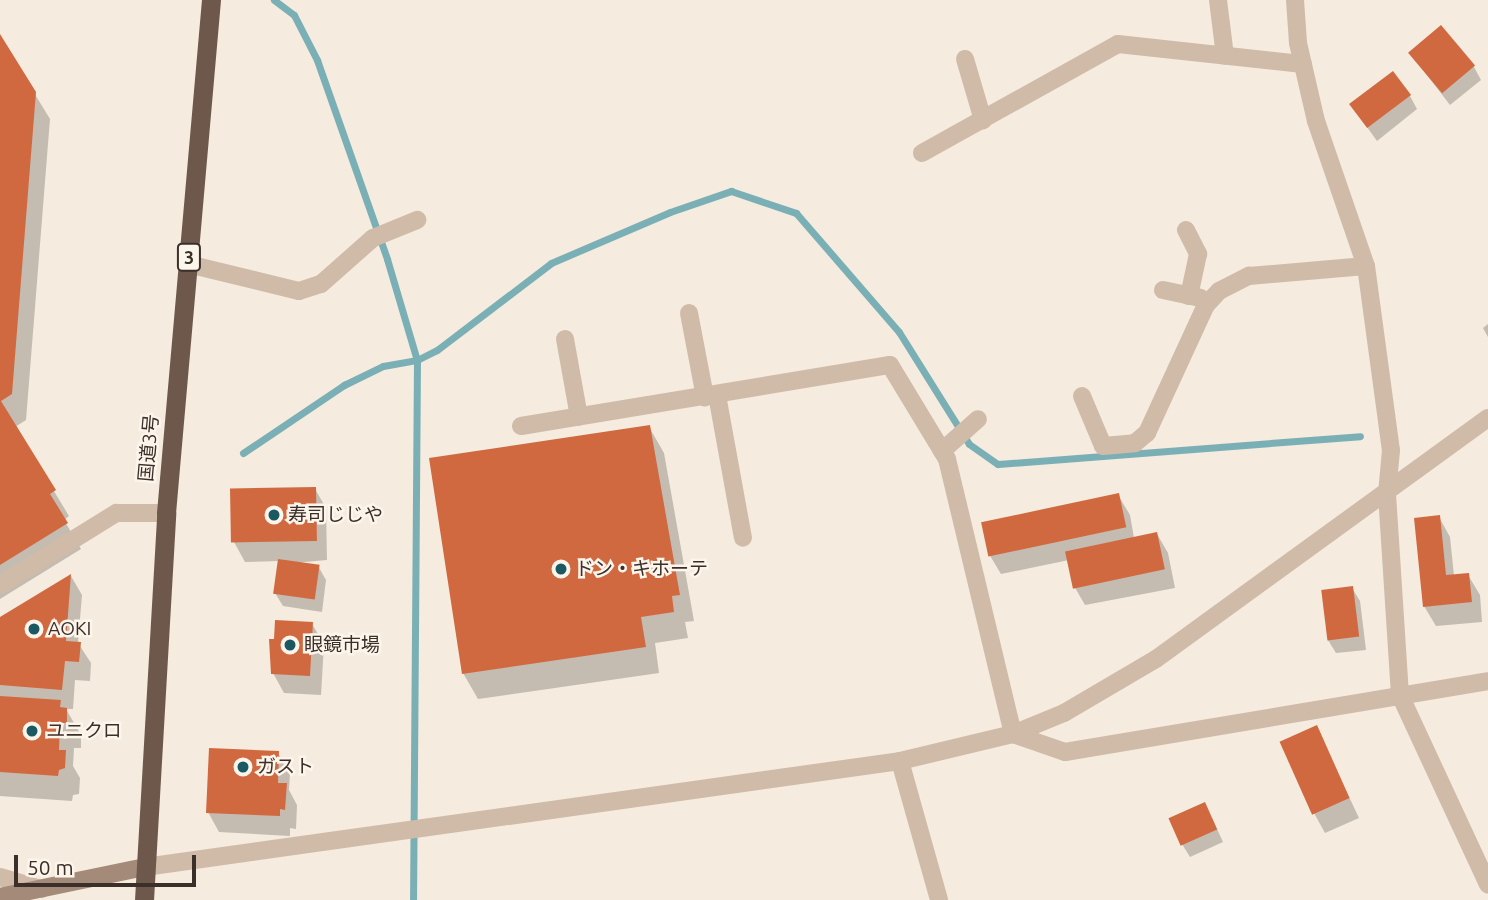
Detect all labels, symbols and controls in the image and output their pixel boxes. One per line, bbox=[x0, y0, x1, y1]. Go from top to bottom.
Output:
road number: 3 bbox=[177, 243, 201, 272]
street label: 国道3号 bbox=[135, 413, 163, 483]
place label: 寿司じじや bbox=[288, 504, 383, 526]
marker: 寿司じじや bbox=[266, 507, 282, 523]
place label: ドン・キホーテ bbox=[575, 558, 708, 580]
marker: ドン・キホーテ bbox=[553, 561, 569, 577]
place label: AOKI bbox=[48, 618, 91, 640]
marker: AOKI bbox=[26, 621, 42, 637]
place label: 眼鏡市場 bbox=[304, 634, 380, 656]
marker: 眼鏡市場 bbox=[282, 637, 298, 653]
place label: ユニクロ bbox=[46, 720, 122, 742]
marker: ユニクロ bbox=[24, 723, 40, 739]
place label: ガスト bbox=[257, 756, 314, 778]
marker: ガスト bbox=[235, 759, 251, 775]
scale bar bbox=[18, 841, 200, 885]
text: 50 m bbox=[27, 855, 74, 879]

